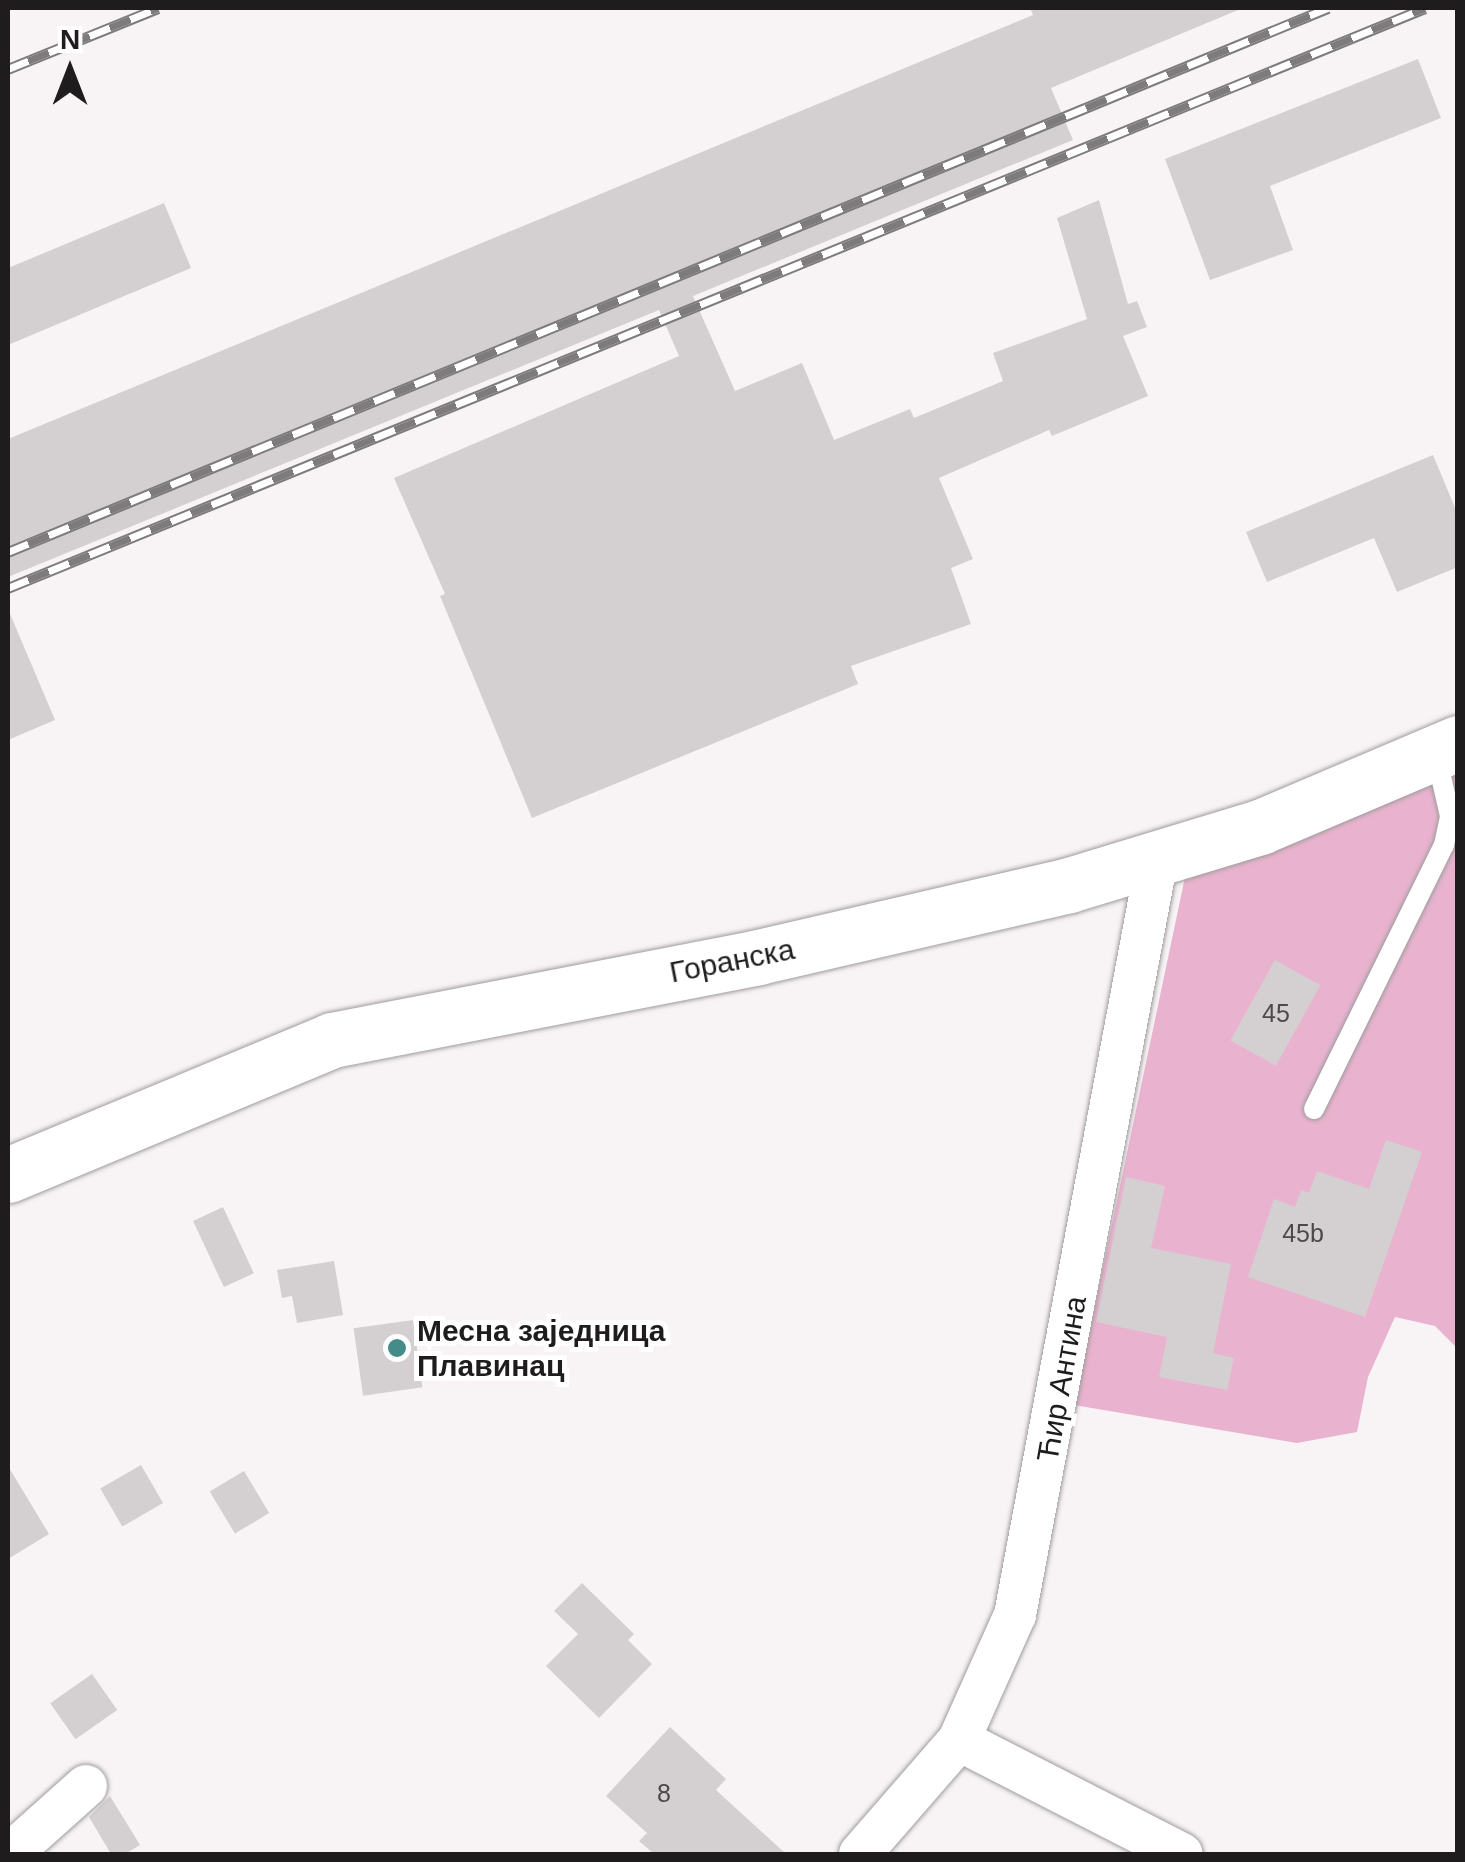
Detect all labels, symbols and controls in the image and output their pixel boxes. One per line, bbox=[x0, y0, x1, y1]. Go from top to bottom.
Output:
north arrow bbox=[20, 20, 120, 120]
text: N bbox=[60, 24, 80, 55]
street label: Горанска bbox=[667, 931, 797, 991]
house number: 45 bbox=[1262, 998, 1290, 1028]
house number: 45b bbox=[1282, 1218, 1324, 1248]
street label: Ћир Антина bbox=[1030, 1293, 1094, 1465]
place label: Месна заједница Плавинац bbox=[417, 1313, 665, 1384]
marker: Месна заједница Плавинац bbox=[386, 1337, 408, 1359]
house number: 8 bbox=[657, 1778, 671, 1808]

